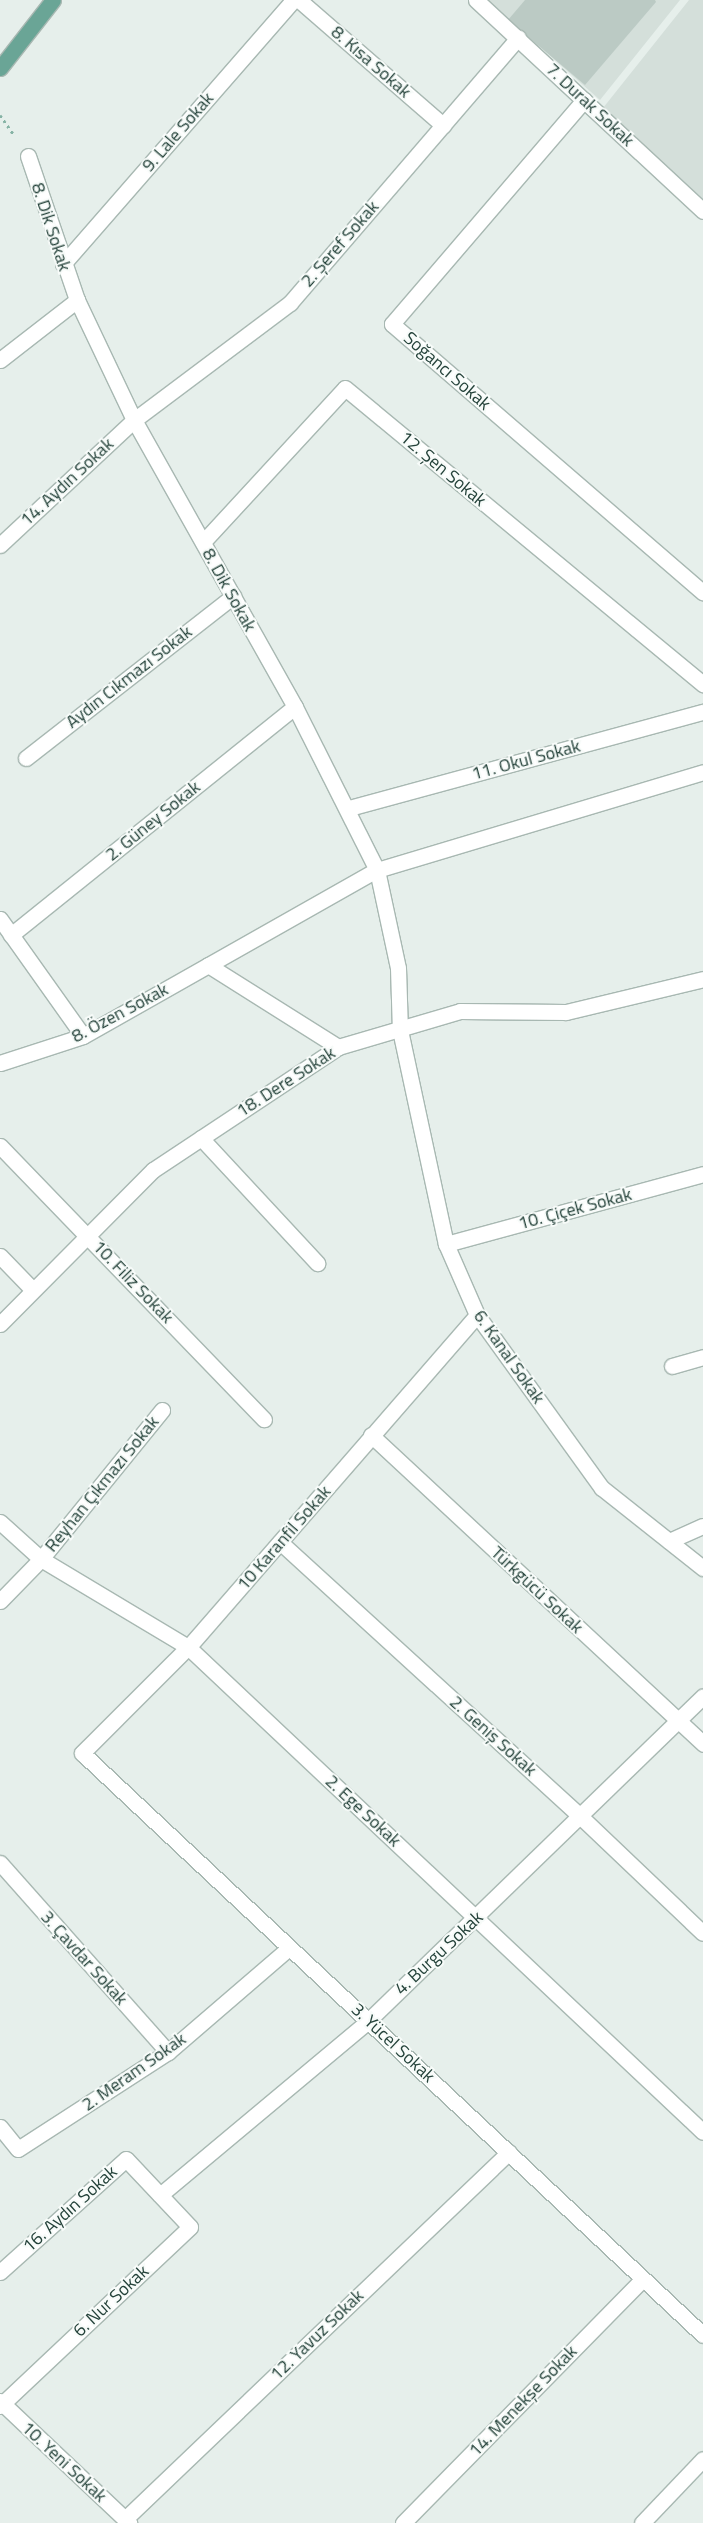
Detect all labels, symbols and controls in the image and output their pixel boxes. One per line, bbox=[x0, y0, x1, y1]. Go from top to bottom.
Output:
street label: 8. Kısa Sokak bbox=[327, 21, 415, 103]
street label: 7. Durak Sokak bbox=[542, 59, 638, 151]
street label: 9. Lale Sokak bbox=[138, 88, 218, 176]
street label: 8. Dik Sokak bbox=[27, 180, 75, 274]
street label: 2. Şeref Sokak bbox=[297, 196, 383, 292]
street label: Soğancı Sokak bbox=[399, 327, 495, 415]
street label: 12. Şen Sokak bbox=[395, 427, 491, 511]
street label: 14. Aydın Sokak bbox=[16, 433, 118, 531]
street label: 8. Dik Sokak bbox=[197, 545, 261, 635]
street label: Aydın Cıkmazı Sokak bbox=[62, 621, 196, 733]
street label: 11. Okul Sokak bbox=[469, 735, 583, 785]
street label: 2. Güney Sokak bbox=[101, 776, 205, 866]
street label: 8. Özen Sokak bbox=[68, 979, 172, 1047]
street label: 18. Dere Sokak bbox=[233, 1042, 339, 1122]
street label: 10. Çiçek Sokak bbox=[516, 1183, 634, 1235]
street label: 10. Filiz Sokak bbox=[88, 1236, 178, 1328]
street label: 6. Kanal Sokak bbox=[469, 1306, 549, 1408]
street label: Reyhan Çıkmazı Sokak bbox=[40, 1412, 164, 1556]
street label: 10 Karanfil Sokak bbox=[233, 1481, 335, 1595]
street label: Türkgücü Sokak bbox=[487, 1542, 587, 1638]
street label: 2. Geniş Sokak bbox=[445, 1691, 541, 1781]
street label: 2. Ege Sokak bbox=[321, 1771, 405, 1851]
street label: 3. Çavdar Sokak bbox=[36, 1906, 132, 2010]
street label: 4. Burgu Sokak bbox=[390, 1907, 488, 1999]
street label: 3. Yücel Sokak bbox=[347, 1999, 439, 2087]
street label: 2. Meram Sokak bbox=[78, 2028, 190, 2116]
street label: 16. Aydın Sokak bbox=[18, 2161, 122, 2257]
street label: 6. Nur Sokak bbox=[69, 2261, 153, 2341]
street label: 12. Yavuz Sokak bbox=[266, 2285, 368, 2385]
street label: 14. Menekşe Sokak bbox=[464, 2341, 582, 2461]
street label: 10. Yeni Sokak bbox=[17, 2417, 111, 2507]

